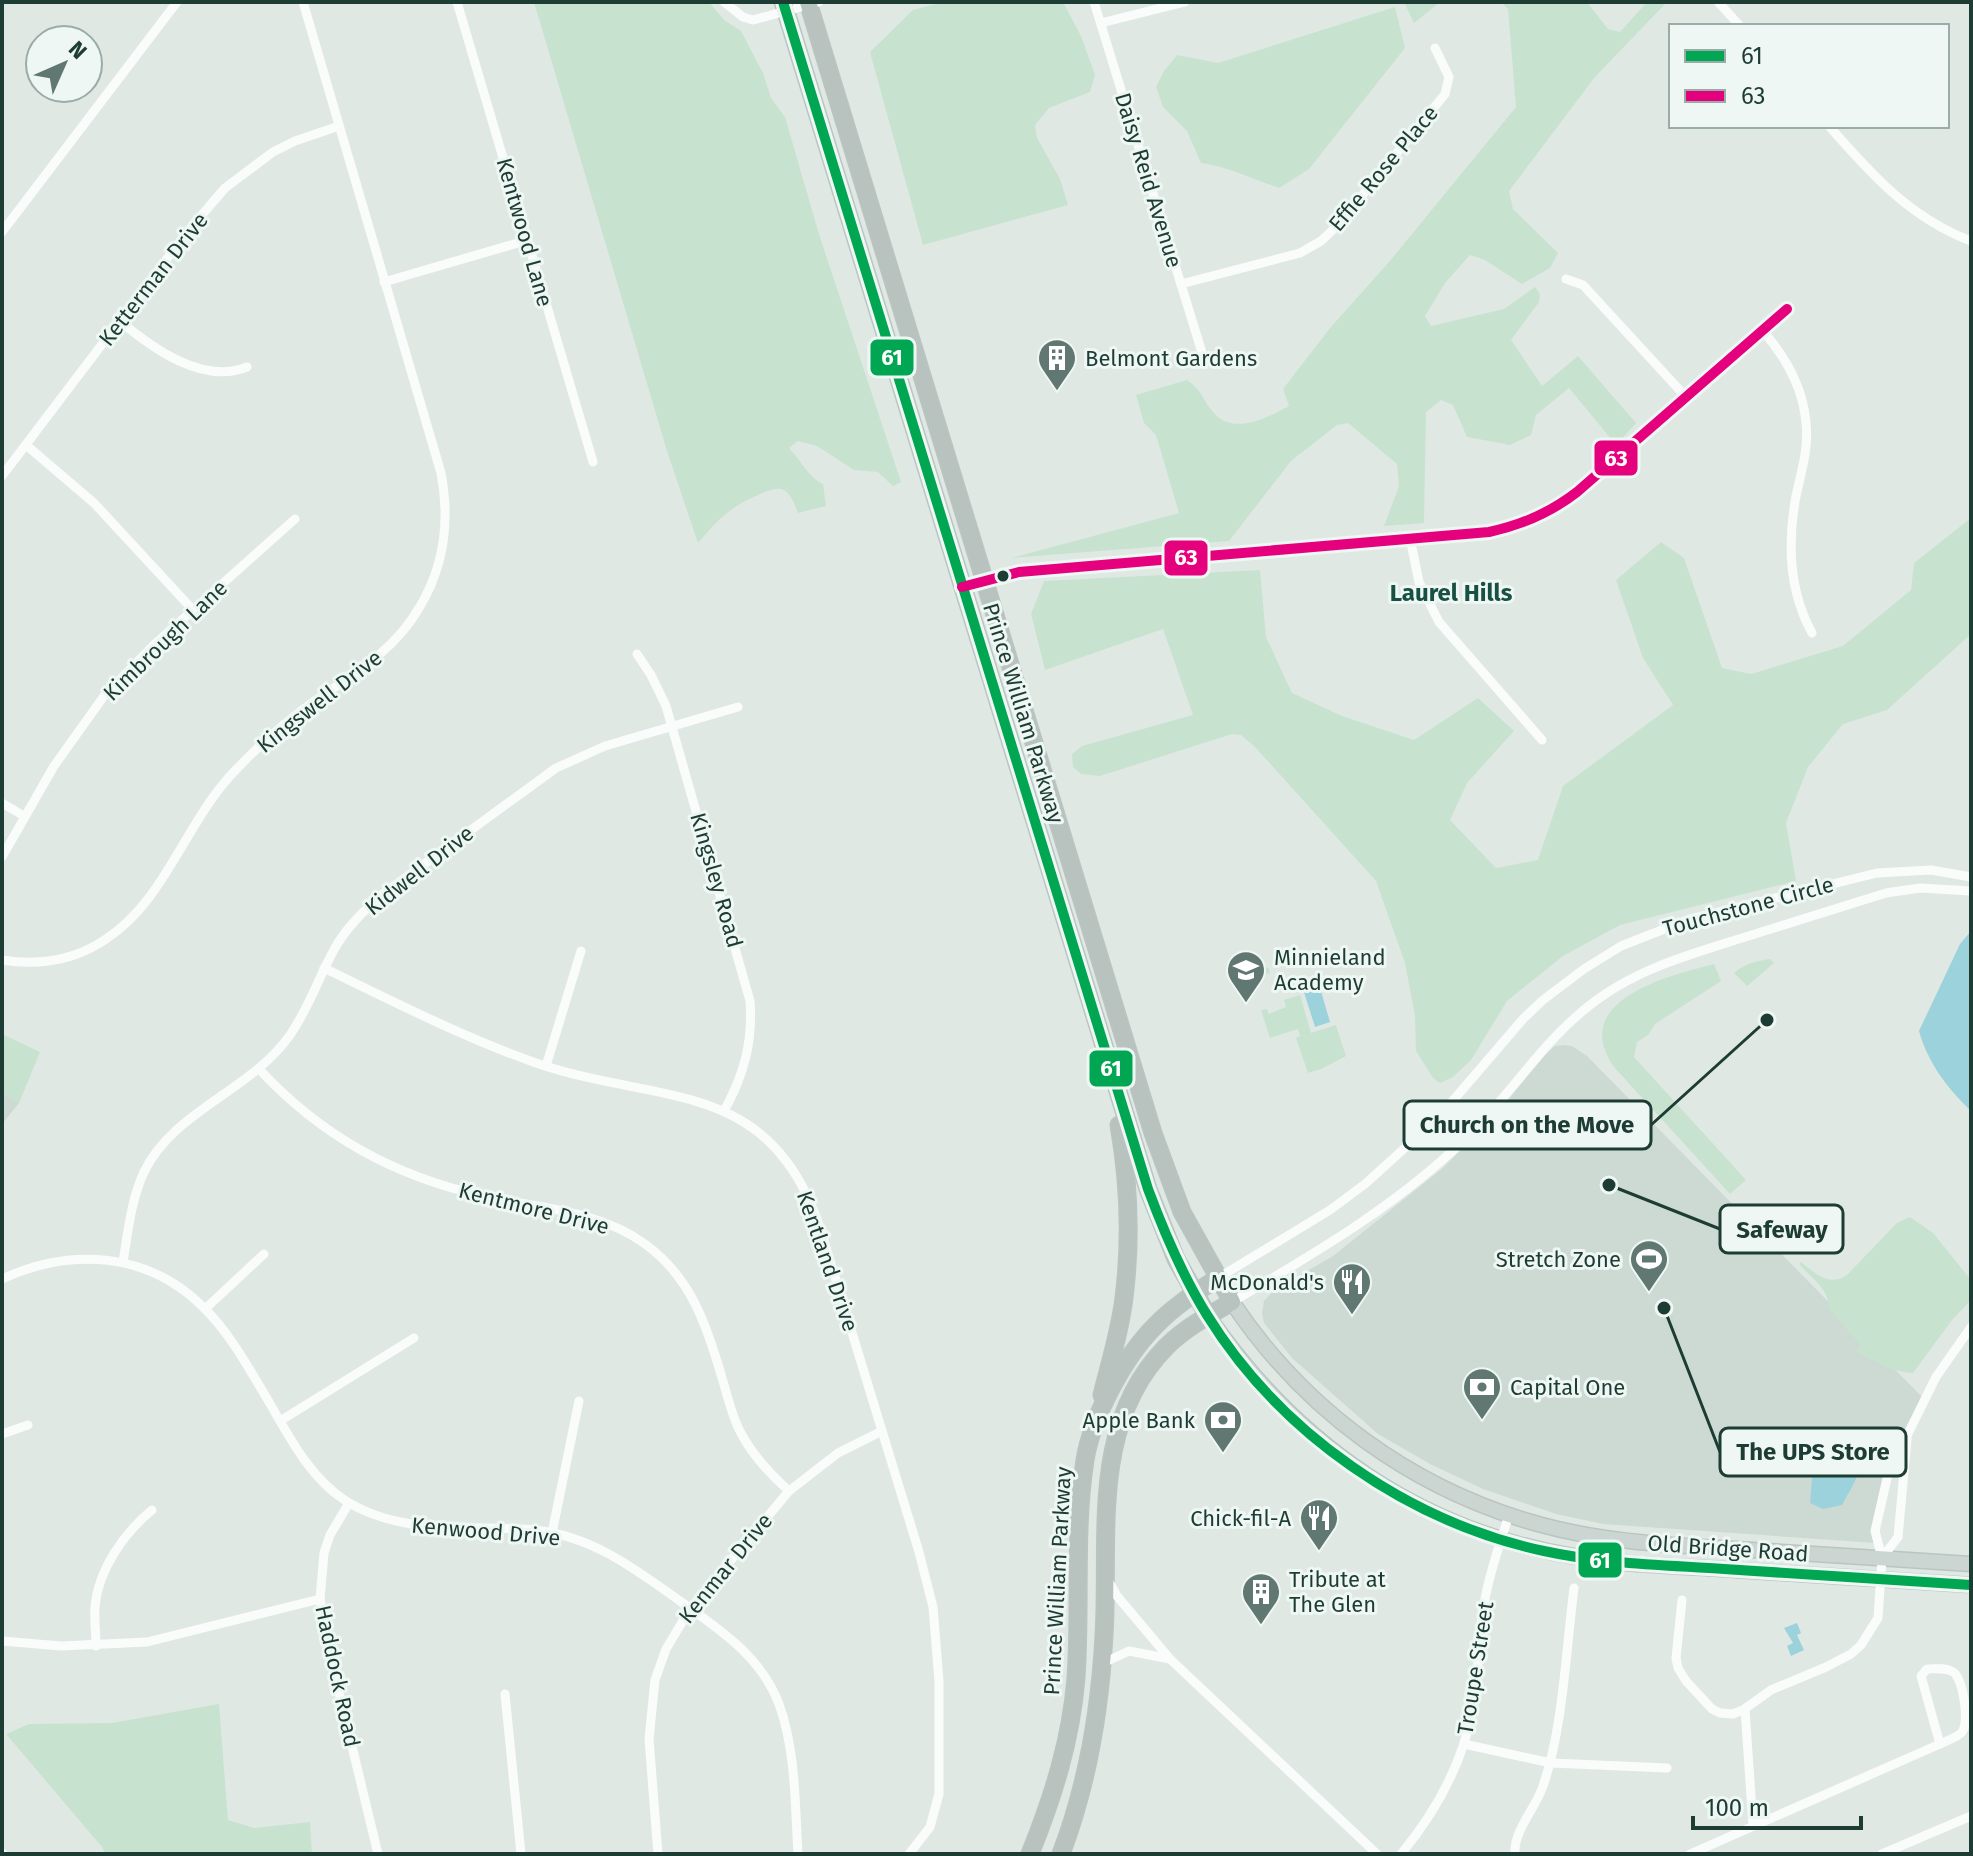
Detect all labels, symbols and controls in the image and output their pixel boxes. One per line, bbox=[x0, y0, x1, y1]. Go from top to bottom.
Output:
north arrow bbox=[24, 24, 104, 104]
legend bbox=[1669, 24, 1949, 128]
text: N bbox=[63, 36, 92, 65]
text: 61 bbox=[1741, 42, 1763, 70]
text: 63 bbox=[1741, 82, 1766, 110]
street label: Daisy Reid Avenue bbox=[1109, 89, 1188, 271]
street label: Effie Rose Place bbox=[1323, 100, 1444, 237]
street label: Kentwood Lane bbox=[490, 155, 559, 310]
street label: Ketterman Drive bbox=[93, 207, 214, 351]
building icon: Belmont Gardens bbox=[1036, 337, 1078, 392]
line badge: 61 bbox=[869, 338, 915, 377]
text: 61 bbox=[881, 344, 903, 371]
place label: Belmont Gardens bbox=[1085, 345, 1257, 372]
line badge: 63 bbox=[1593, 439, 1639, 477]
text: 63 bbox=[1604, 445, 1628, 472]
line badge: 63 bbox=[1163, 539, 1209, 577]
text: 63 bbox=[1174, 544, 1198, 571]
unlabelled marker bbox=[995, 568, 1011, 584]
street label: Kimbrough Lane bbox=[98, 574, 233, 706]
district label: Laurel Hills bbox=[1390, 579, 1513, 607]
street label: Prince William Parkway bbox=[977, 600, 1070, 827]
street label: Kingswell Drive bbox=[251, 644, 387, 759]
street label: Kingsley Road bbox=[684, 809, 749, 951]
street label: Kidwell Drive bbox=[360, 820, 479, 921]
street label: Touchstone Circle bbox=[1660, 871, 1837, 942]
place label: Minnieland Academy bbox=[1274, 944, 1386, 996]
school or university icon: Minnieland Academy bbox=[1225, 949, 1267, 1004]
line badge: 61 bbox=[1088, 1049, 1134, 1088]
text: 61 bbox=[1100, 1055, 1122, 1082]
callout: Church on the Move bbox=[1404, 1101, 1651, 1149]
text: Church on the Move bbox=[1420, 1111, 1634, 1139]
street label: Kentmore Drive bbox=[456, 1177, 612, 1240]
street label: Kentland Drive bbox=[791, 1187, 864, 1335]
callout: Safeway bbox=[1720, 1205, 1843, 1253]
text: Safeway bbox=[1736, 1216, 1828, 1244]
sports icon: Stretch Zone bbox=[1628, 1238, 1670, 1293]
place label: Stretch Zone bbox=[1496, 1246, 1621, 1273]
restaurant icon: McDonald's bbox=[1331, 1261, 1373, 1316]
place label: McDonald's bbox=[1210, 1269, 1324, 1296]
bank icon: Capital One bbox=[1461, 1366, 1503, 1421]
place label: Capital One bbox=[1510, 1374, 1625, 1401]
bank icon: Apple Bank bbox=[1202, 1399, 1244, 1454]
place label: Apple Bank bbox=[1083, 1407, 1196, 1434]
callout: The UPS Store bbox=[1720, 1428, 1906, 1476]
text: The UPS Store bbox=[1736, 1438, 1890, 1466]
street label: Prince William Parkway bbox=[1038, 1466, 1077, 1696]
restaurant icon: Chick-fil-A bbox=[1298, 1497, 1340, 1552]
place label: Chick-fil-A bbox=[1190, 1505, 1291, 1532]
street label: Kenmar Drive bbox=[673, 1508, 778, 1629]
street label: Kenwood Drive bbox=[410, 1512, 562, 1551]
street label: Old Bridge Road bbox=[1647, 1529, 1809, 1568]
line badge: 61 bbox=[1577, 1541, 1623, 1579]
text: 61 bbox=[1589, 1547, 1611, 1574]
place label: Tribute at The Glen bbox=[1289, 1566, 1386, 1618]
building icon: Tribute at The Glen bbox=[1240, 1571, 1282, 1626]
street label: Troupe Street bbox=[1452, 1599, 1499, 1737]
street label: Haddock Road bbox=[309, 1603, 366, 1750]
scale bar bbox=[1693, 1780, 1861, 1830]
text: 100 m bbox=[1705, 1794, 1769, 1822]

